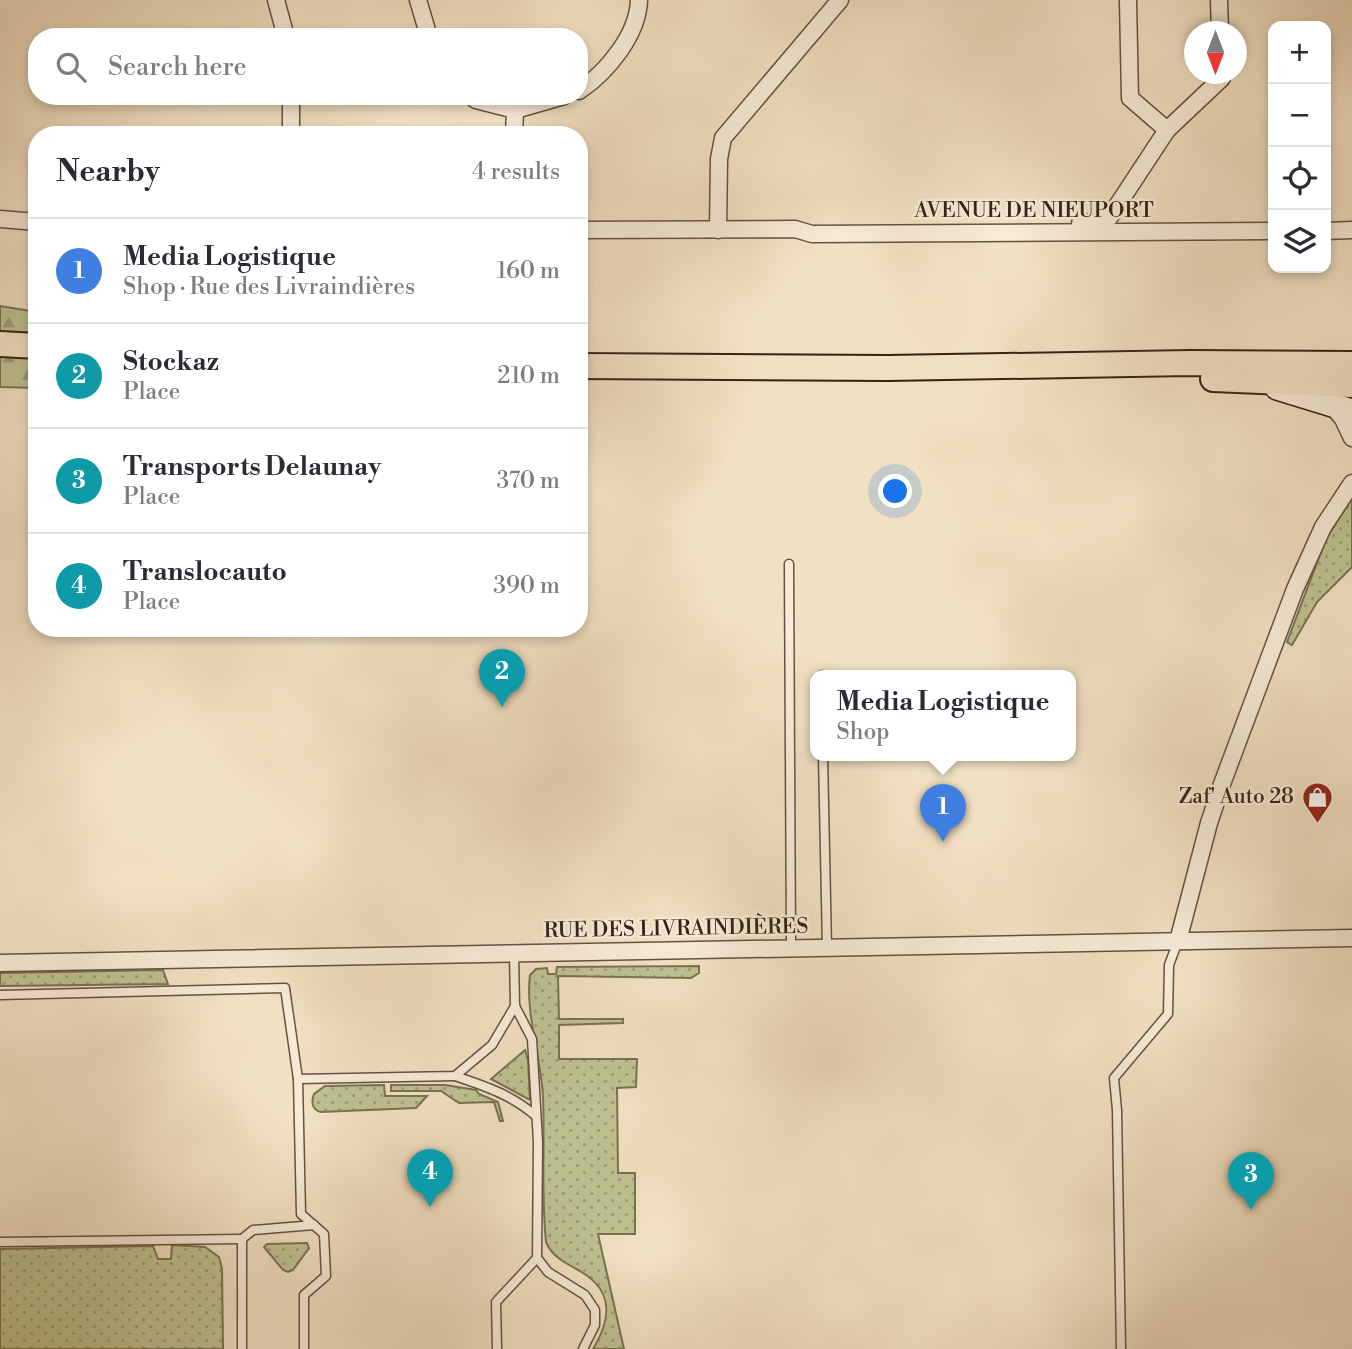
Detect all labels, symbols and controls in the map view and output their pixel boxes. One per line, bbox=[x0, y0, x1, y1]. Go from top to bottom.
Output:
north arrow bbox=[1184, 21, 1247, 84]
map controls bbox=[1268, 21, 1331, 273]
button: + bbox=[1268, 21, 1331, 84]
search box bbox=[28, 28, 588, 105]
icon: search bbox=[52, 48, 90, 86]
text: Search here bbox=[108, 51, 247, 83]
button: − bbox=[1268, 84, 1331, 147]
button: locate bbox=[1268, 147, 1331, 210]
text: Nearby bbox=[56, 153, 160, 191]
text: 4 results bbox=[472, 158, 560, 186]
street label: AVENUE DE NIEUPORT bbox=[913, 198, 1154, 224]
button: layers bbox=[1268, 210, 1331, 273]
text: Media Logistique bbox=[123, 241, 336, 273]
text: 1 bbox=[73, 257, 85, 285]
text: 160 m bbox=[497, 257, 560, 285]
text: Shop · Rue des Livraindières bbox=[123, 273, 415, 301]
text: Stockaz bbox=[123, 346, 219, 378]
text: 2 bbox=[72, 362, 86, 390]
text: 210 m bbox=[497, 362, 560, 390]
text: Place bbox=[123, 378, 180, 406]
text: Transports Delaunay bbox=[123, 451, 381, 483]
text: 3 bbox=[72, 467, 86, 495]
text: 370 m bbox=[497, 467, 560, 495]
your location bbox=[878, 474, 912, 508]
text: Place bbox=[123, 483, 180, 511]
text: Translocauto bbox=[123, 556, 287, 588]
text: 4 bbox=[71, 572, 87, 600]
text: 390 m bbox=[493, 572, 560, 600]
text: Place bbox=[123, 588, 180, 616]
pin: 2 bbox=[479, 649, 525, 707]
popup bbox=[810, 670, 1076, 761]
text: Media Logistique bbox=[837, 686, 1049, 718]
text: Shop bbox=[837, 718, 890, 746]
shop icon: Zaf' Auto 28 bbox=[1300, 780, 1334, 824]
pin: 1 bbox=[920, 784, 966, 842]
place label: Zaf' Auto 28 bbox=[1179, 784, 1294, 810]
street label: RUE DES LIVRAINDIÈRES bbox=[543, 912, 809, 944]
pin: 4 bbox=[407, 1149, 453, 1207]
pin: 3 bbox=[1228, 1152, 1274, 1210]

